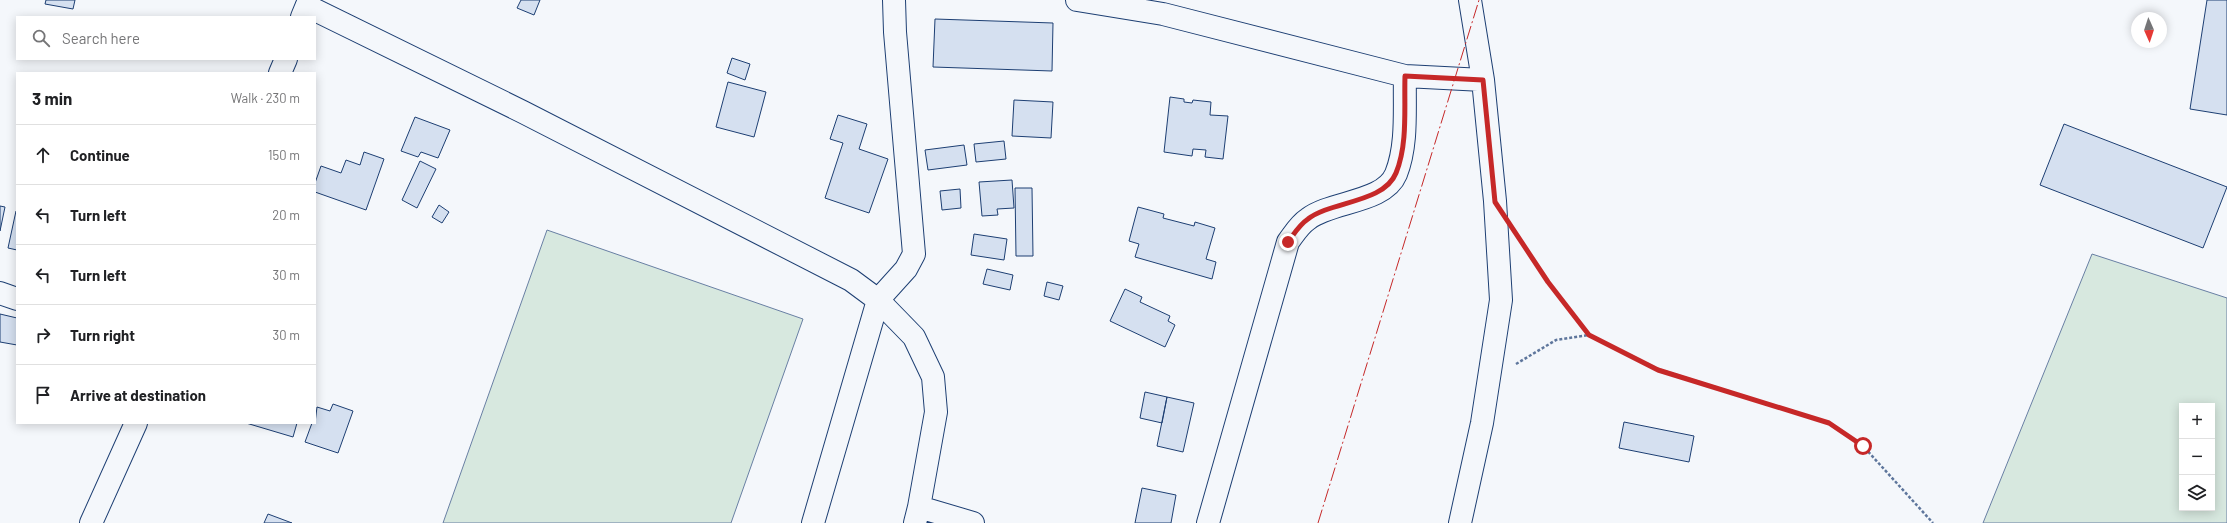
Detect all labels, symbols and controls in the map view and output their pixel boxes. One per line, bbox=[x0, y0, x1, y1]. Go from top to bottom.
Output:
north arrow bbox=[2131, 12, 2167, 48]
search box bbox=[16, 16, 316, 60]
icon: search bbox=[30, 27, 52, 49]
text: Search here bbox=[62, 29, 140, 47]
text: 3 min bbox=[32, 88, 72, 108]
text: Walk · 230 m bbox=[231, 90, 300, 106]
icon: ahead bbox=[32, 144, 54, 166]
text: Continue bbox=[70, 146, 130, 164]
text: 150 m bbox=[268, 147, 300, 163]
icon: left bbox=[32, 204, 54, 226]
text: Turn left bbox=[70, 206, 126, 224]
text: 20 m bbox=[272, 207, 300, 223]
route end bbox=[1279, 233, 1297, 251]
icon: left bbox=[32, 264, 54, 286]
text: Turn left bbox=[70, 266, 126, 284]
text: 30 m bbox=[273, 267, 300, 283]
icon: right bbox=[32, 324, 54, 346]
text: Turn right bbox=[70, 326, 135, 344]
text: 30 m bbox=[273, 327, 300, 343]
icon: arrive bbox=[32, 384, 54, 406]
text: Arrive at destination bbox=[70, 386, 206, 404]
map controls bbox=[2179, 403, 2215, 511]
button: + bbox=[2179, 403, 2215, 439]
route start bbox=[1854, 437, 1872, 455]
button: − bbox=[2179, 439, 2215, 475]
button: layers bbox=[2179, 475, 2215, 511]

